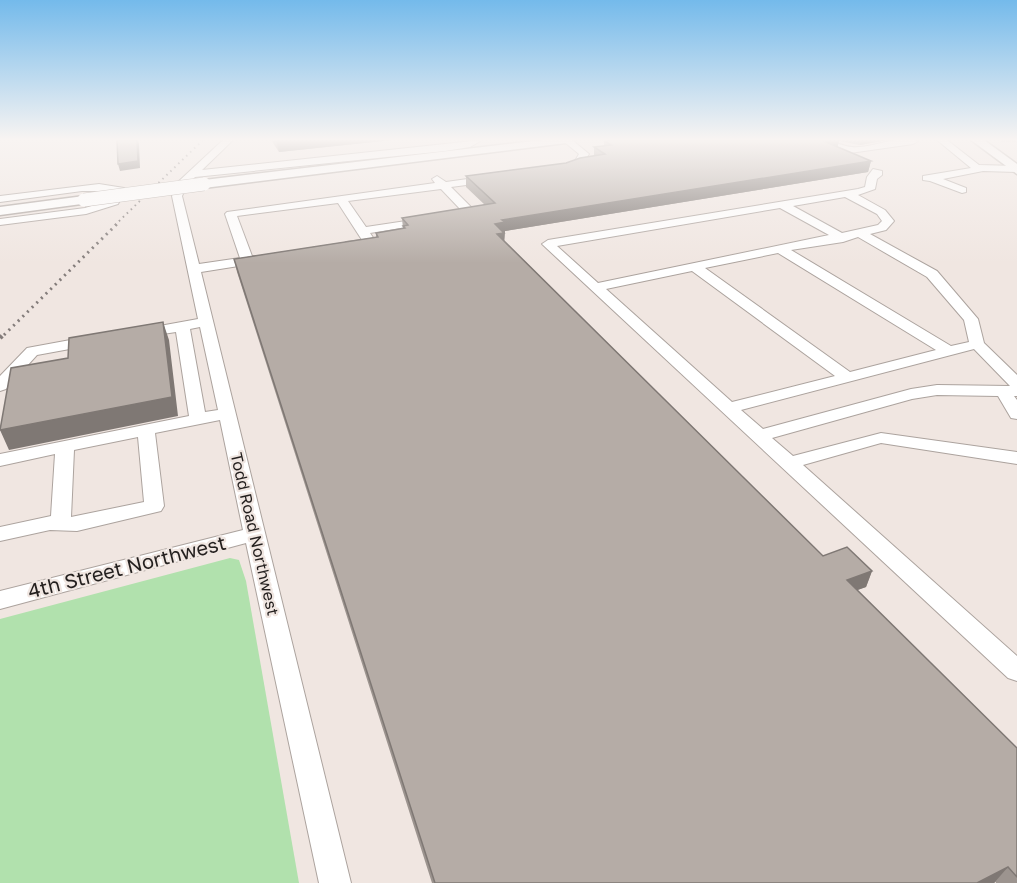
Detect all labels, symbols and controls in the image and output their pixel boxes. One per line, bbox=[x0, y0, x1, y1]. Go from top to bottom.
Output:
street label: Todd Road Northwest bbox=[227, 451, 283, 617]
street label: 4th Street Northwest bbox=[25, 530, 228, 602]

